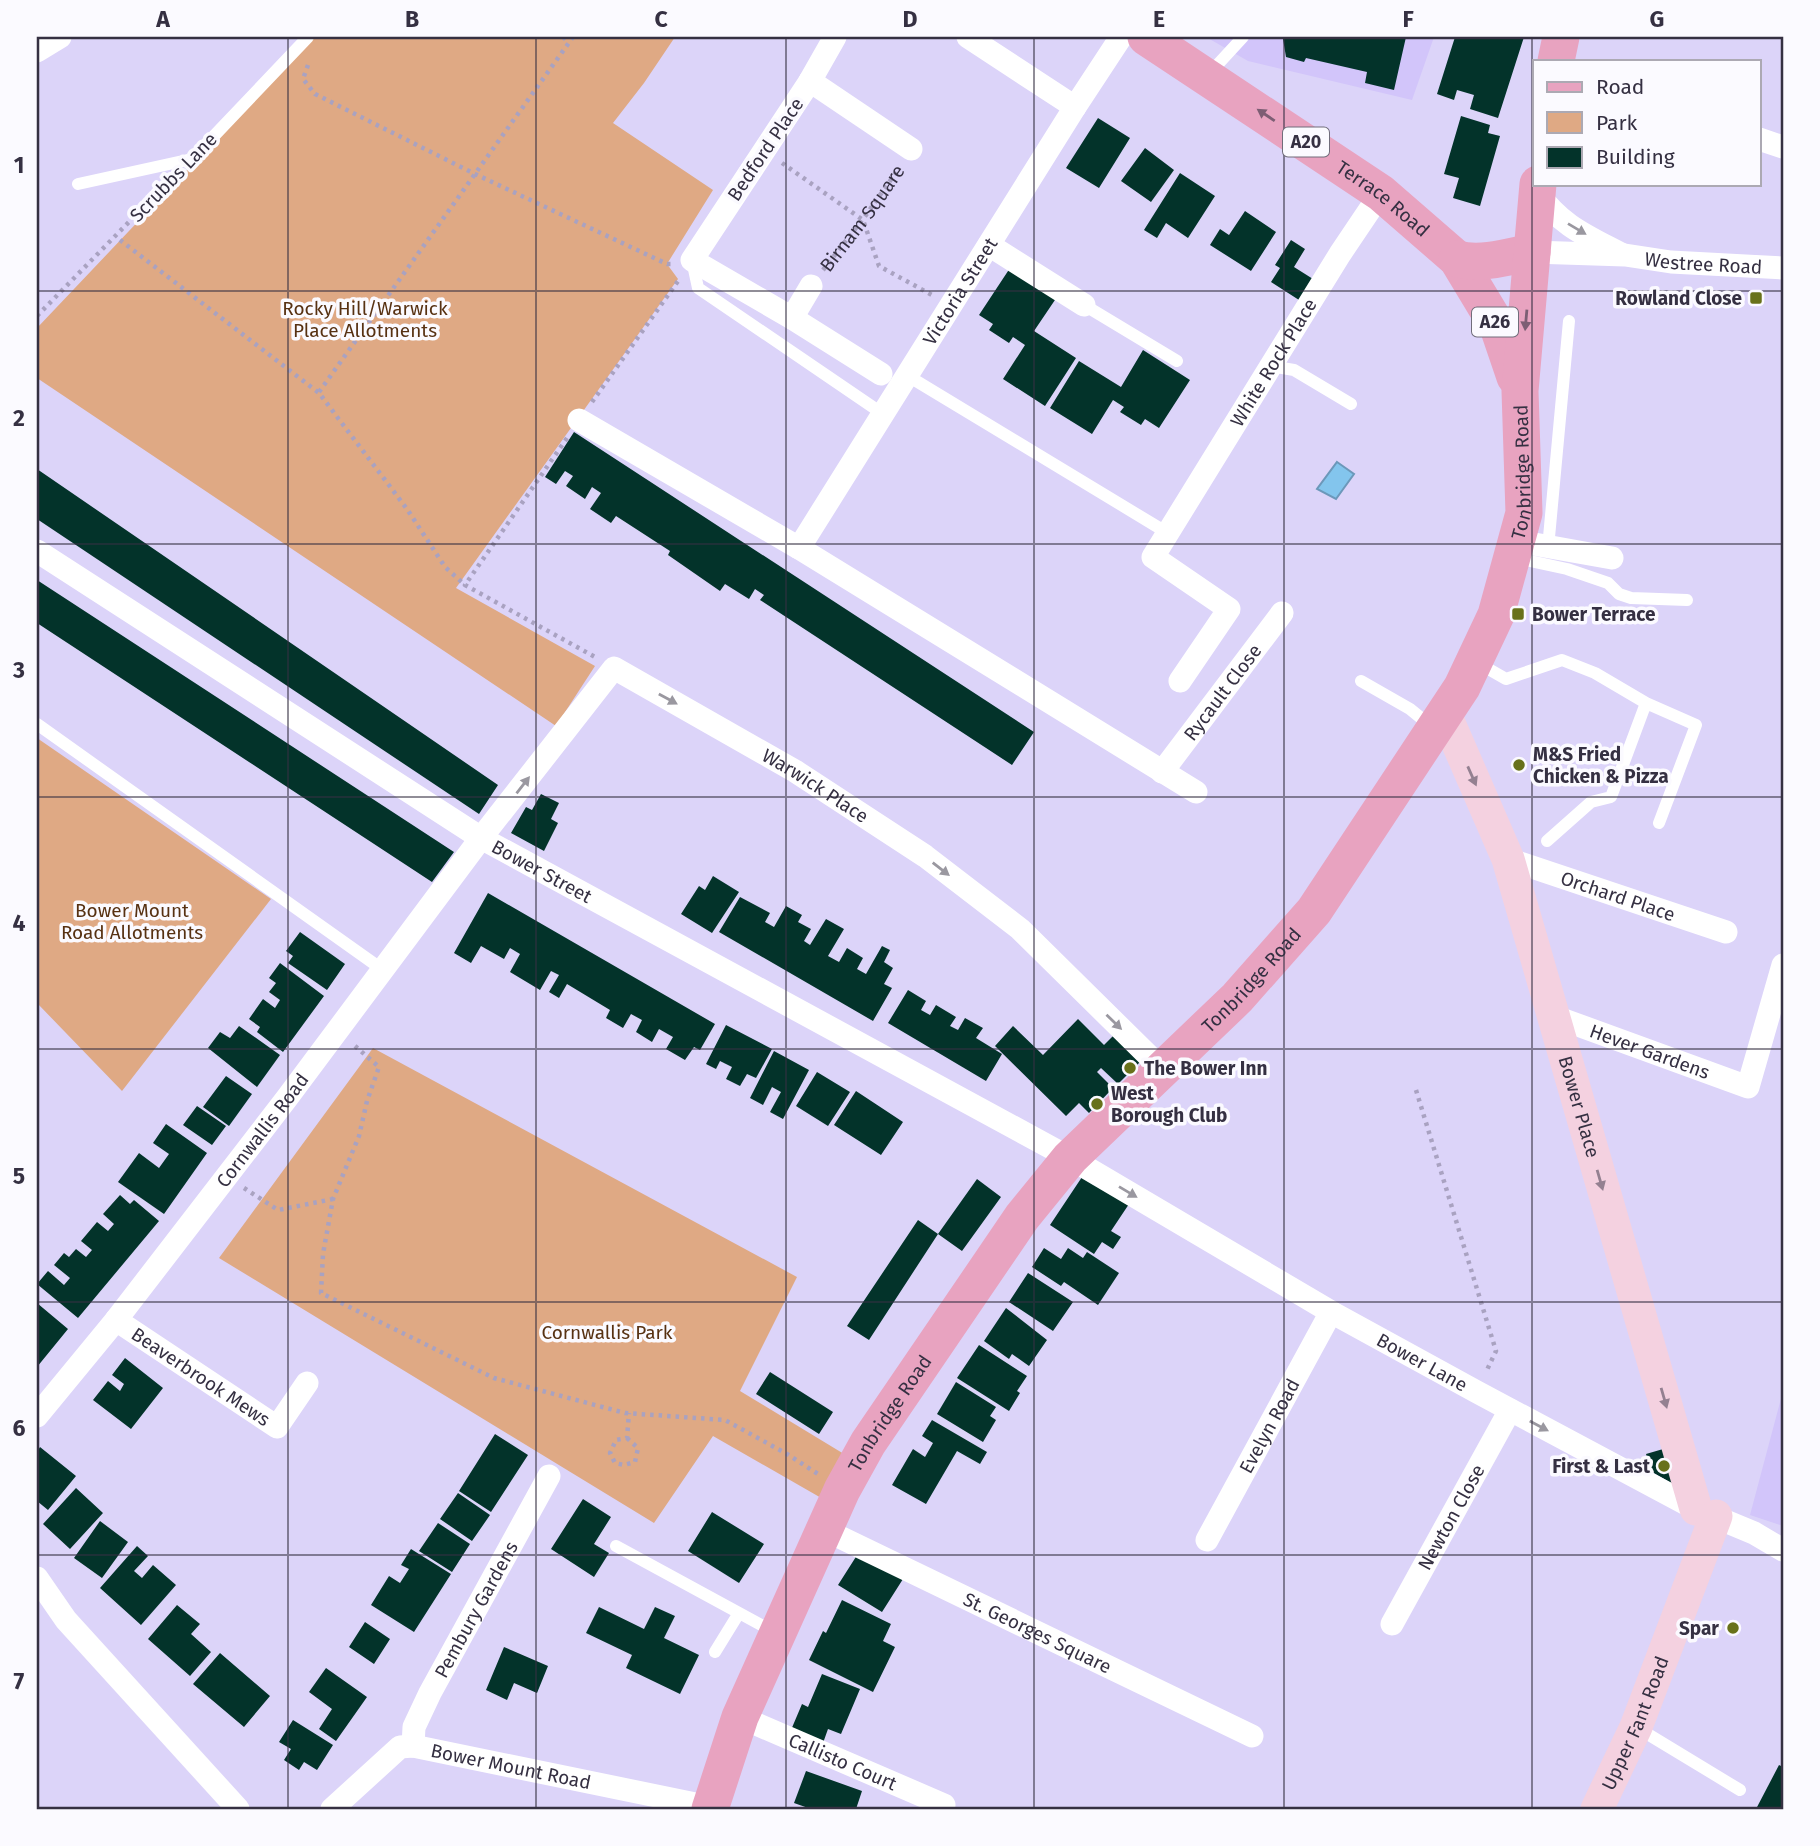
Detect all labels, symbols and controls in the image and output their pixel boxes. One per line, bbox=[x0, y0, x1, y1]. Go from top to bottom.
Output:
text: A bbox=[155, 5, 170, 33]
text: B bbox=[405, 5, 419, 33]
text: C bbox=[654, 5, 668, 33]
text: D bbox=[903, 5, 918, 33]
text: E bbox=[1153, 5, 1165, 33]
text: F bbox=[1402, 5, 1414, 33]
text: G bbox=[1650, 5, 1664, 33]
legend bbox=[1533, 60, 1760, 186]
text: Road bbox=[1596, 74, 1644, 100]
street label: Bedford Place bbox=[722, 93, 808, 205]
one-way arrow bbox=[1256, 108, 1276, 121]
text: Park bbox=[1596, 110, 1638, 136]
road number: A20 bbox=[1283, 127, 1329, 156]
street label: Scrubbs Lane bbox=[125, 128, 222, 227]
text: Building bbox=[1596, 144, 1675, 170]
text: 1 bbox=[14, 151, 24, 179]
street label: Terrace Road bbox=[1332, 156, 1434, 242]
street label: Birnam Square bbox=[815, 161, 910, 276]
one-way arrow bbox=[1567, 223, 1586, 236]
street label: Victoria Street bbox=[918, 233, 1002, 349]
street label: Westree Road bbox=[1643, 247, 1763, 279]
place label: Rowland Close bbox=[1615, 287, 1742, 310]
marker: Rowland Close bbox=[1748, 290, 1764, 306]
street label: White Rock Place bbox=[1225, 294, 1322, 431]
park label: Rocky Hill/Warwick Place Allotments bbox=[282, 297, 448, 342]
road number: A26 bbox=[1472, 308, 1518, 336]
one-way arrow bbox=[1520, 309, 1531, 331]
text: 2 bbox=[13, 404, 25, 432]
street label: Tonbridge Road bbox=[1506, 404, 1537, 542]
place label: Bower Terrace bbox=[1532, 603, 1656, 626]
marker: Bower Terrace bbox=[1510, 606, 1526, 622]
street label: Rycault Close bbox=[1179, 640, 1266, 745]
text: 3 bbox=[12, 656, 25, 684]
one-way arrow bbox=[659, 693, 678, 705]
place label: M&S Fried Chicken & Pizza bbox=[1533, 743, 1669, 788]
street label: Warwick Place bbox=[758, 744, 873, 828]
marker: M&S Fried Chicken & Pizza bbox=[1511, 757, 1527, 773]
one-way arrow bbox=[1467, 766, 1478, 787]
one-way arrow bbox=[516, 776, 531, 794]
street label: Bower Street bbox=[488, 835, 596, 908]
one-way arrow bbox=[932, 862, 950, 877]
street label: Orchard Place bbox=[1558, 866, 1678, 926]
park label: Bower Mount Road Allotments bbox=[61, 899, 203, 944]
text: 4 bbox=[13, 909, 26, 937]
street label: Tonbridge Road bbox=[1197, 923, 1306, 1038]
one-way arrow bbox=[1105, 1013, 1122, 1029]
street label: Hever Gardens bbox=[1586, 1019, 1713, 1084]
street label: Bower Place bbox=[1554, 1053, 1605, 1160]
place label: The Bower Inn bbox=[1144, 1057, 1267, 1080]
marker: The Bower Inn bbox=[1122, 1060, 1138, 1076]
street label: Cornwallis Road bbox=[212, 1069, 314, 1192]
place label: West Borough Club bbox=[1111, 1082, 1227, 1127]
marker: West Borough Club bbox=[1089, 1096, 1105, 1112]
text: 5 bbox=[13, 1162, 25, 1190]
one-way arrow bbox=[1596, 1169, 1606, 1190]
one-way arrow bbox=[1119, 1186, 1138, 1199]
park label: Cornwallis Park bbox=[541, 1321, 673, 1344]
street label: Beaverbrook Mews bbox=[127, 1323, 274, 1431]
street label: Bower Lane bbox=[1372, 1328, 1471, 1397]
street label: Tonbridge Road bbox=[843, 1351, 937, 1476]
street label: Evelyn Road bbox=[1235, 1375, 1305, 1477]
one-way arrow bbox=[1659, 1387, 1670, 1409]
text: 6 bbox=[13, 1414, 26, 1442]
one-way arrow bbox=[1529, 1420, 1549, 1431]
place label: First & Last bbox=[1552, 1455, 1651, 1478]
marker: First & Last bbox=[1656, 1458, 1672, 1474]
street label: Newton Close bbox=[1413, 1461, 1490, 1574]
street label: Pembury Gardens bbox=[430, 1537, 523, 1682]
street label: St. Georges Square bbox=[960, 1588, 1115, 1678]
place label: Spar bbox=[1679, 1617, 1719, 1640]
marker: Spar bbox=[1725, 1620, 1741, 1636]
street label: Upper Fant Road bbox=[1597, 1653, 1674, 1794]
text: 7 bbox=[14, 1667, 25, 1695]
street label: Callisto Court bbox=[785, 1728, 900, 1795]
street label: Bower Mount Road bbox=[429, 1739, 593, 1794]

